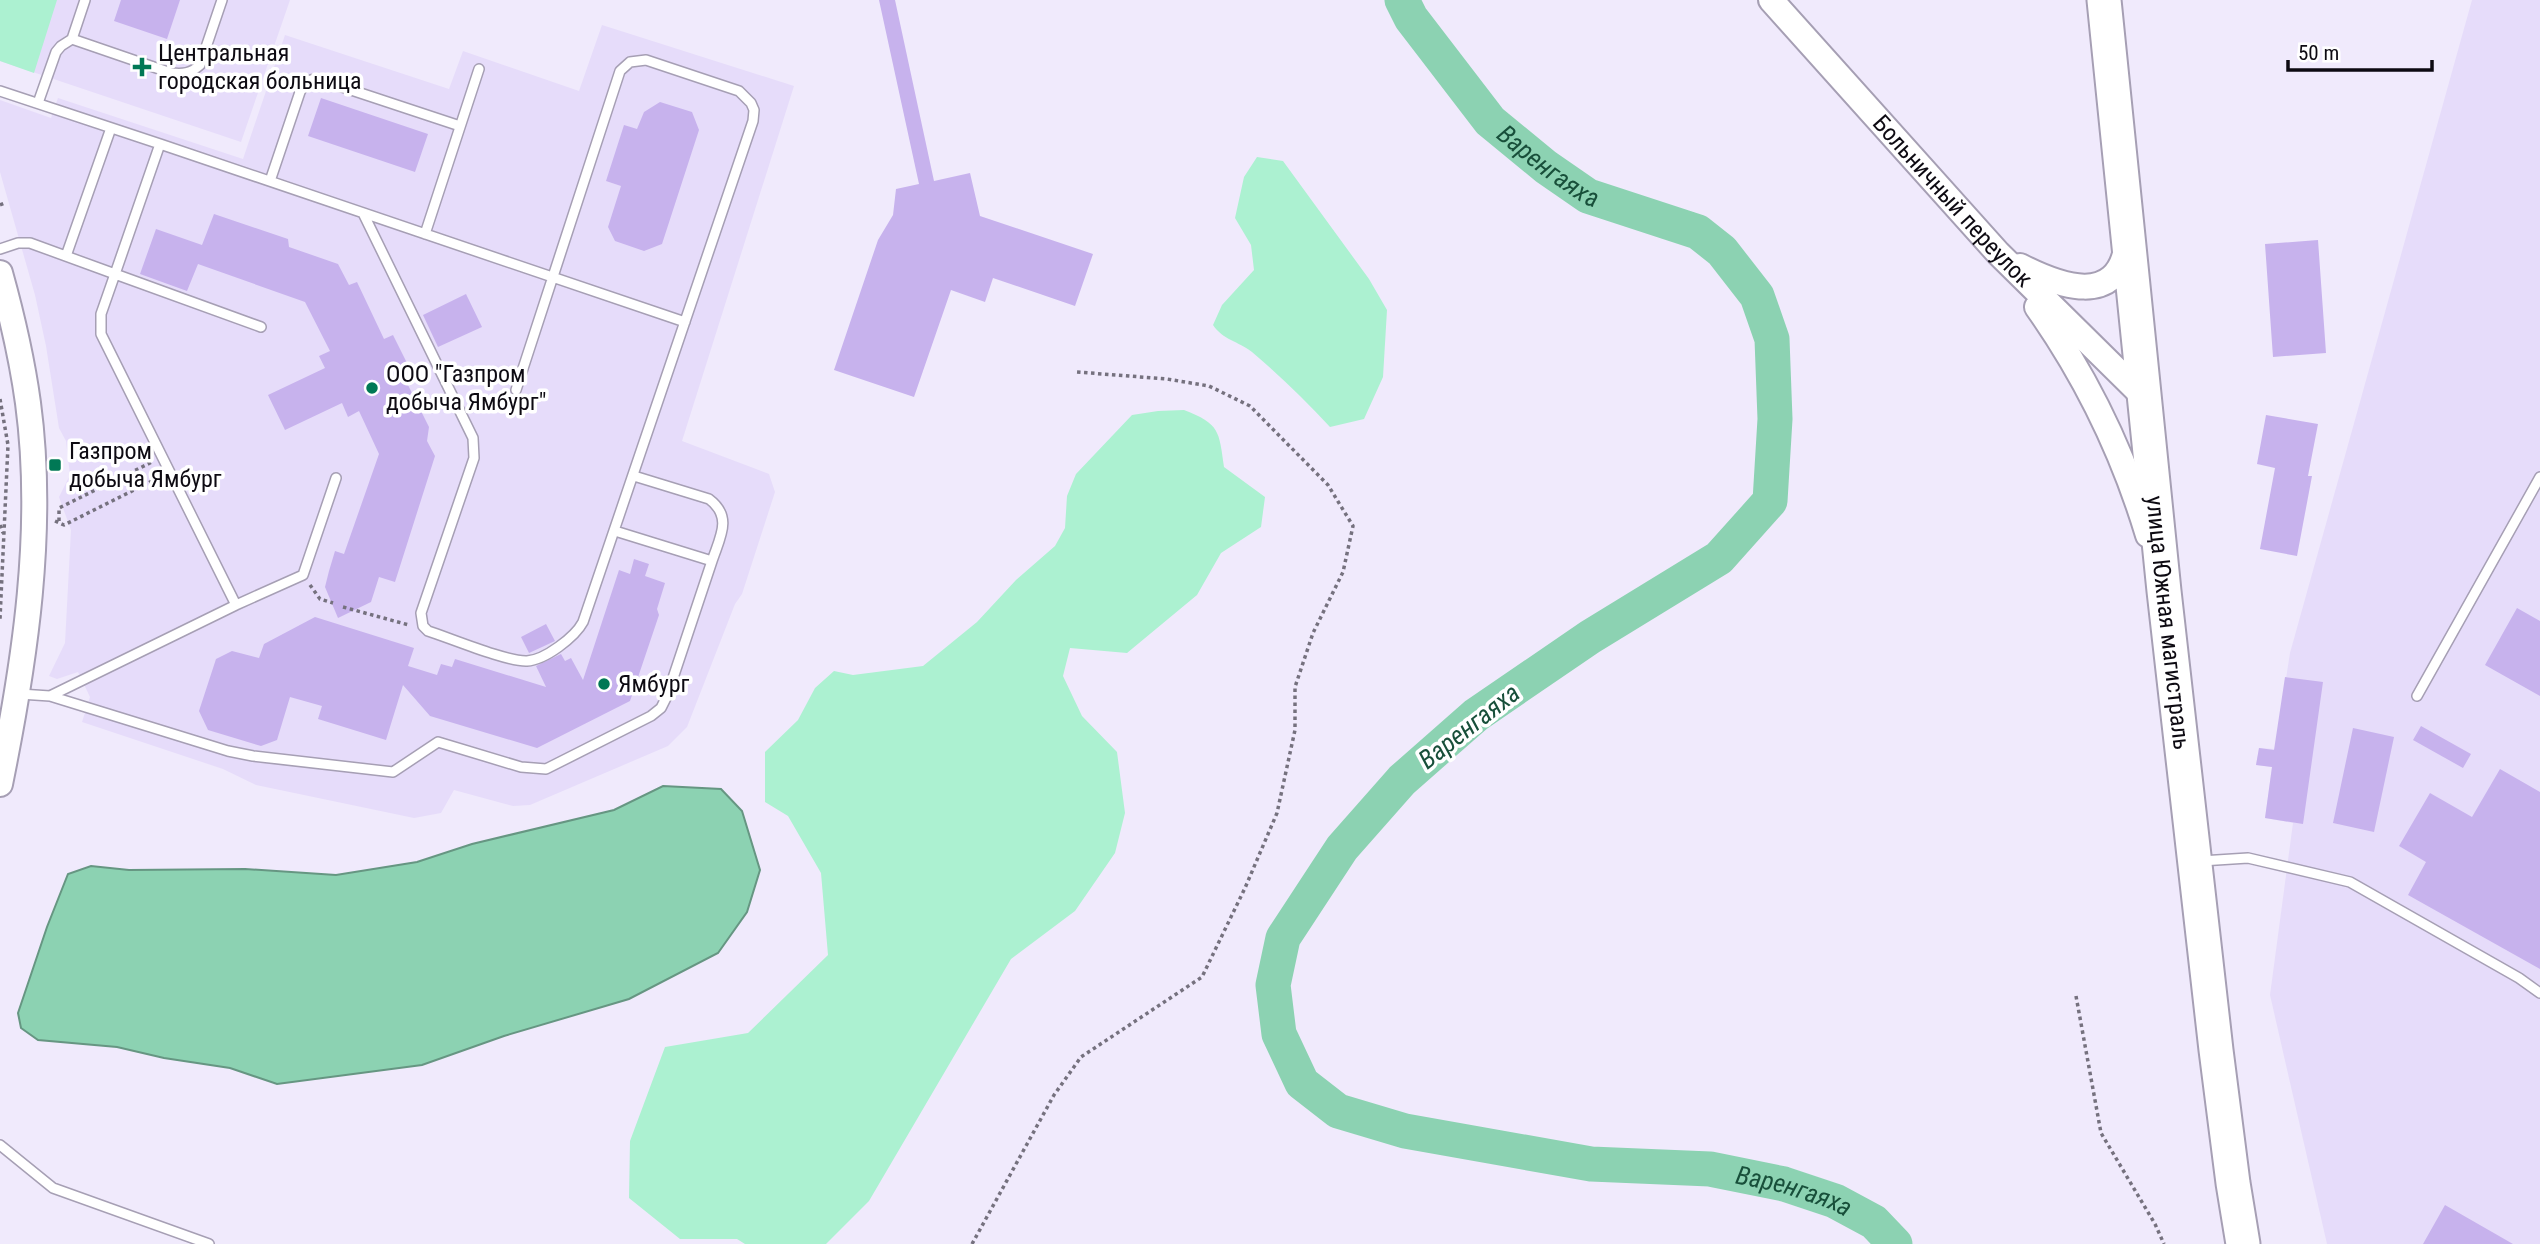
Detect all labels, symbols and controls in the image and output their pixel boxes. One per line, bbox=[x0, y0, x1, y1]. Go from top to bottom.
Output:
scale bar bbox=[2288, 28, 2432, 72]
place label: Центральная городская больница bbox=[158, 39, 362, 95]
text: 50 m bbox=[2298, 41, 2339, 65]
marker: Центральная городская больница bbox=[132, 57, 152, 77]
street label: Больничный переулок bbox=[1867, 109, 2038, 293]
water label: Варенгаяха bbox=[1491, 118, 1603, 214]
place label: ООО "Газпром добыча Ямбург" bbox=[386, 360, 546, 416]
marker: ООО "Газпром добыча Ямбург" bbox=[364, 380, 380, 396]
place label: Газпром добыча Ямбург bbox=[69, 437, 222, 493]
marker: Газпром добыча Ямбург bbox=[47, 457, 63, 473]
street label: улица Южная магистраль bbox=[2140, 494, 2196, 751]
place label: Ямбург bbox=[618, 670, 689, 698]
marker: Ямбург bbox=[596, 676, 612, 692]
water label: Варенгаяха bbox=[1413, 677, 1525, 775]
water label: Варенгаяха bbox=[1733, 1160, 1857, 1222]

